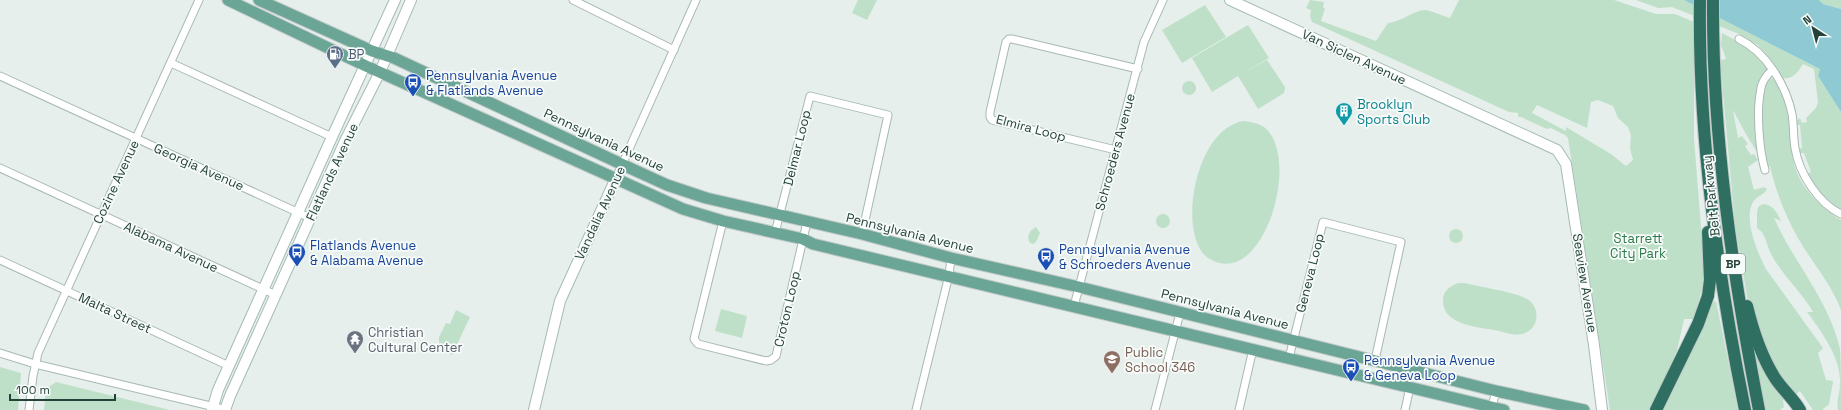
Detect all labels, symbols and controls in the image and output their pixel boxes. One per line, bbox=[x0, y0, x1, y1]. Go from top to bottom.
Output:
north arrow bbox=[1793, 8, 1833, 48]
text: N bbox=[1800, 12, 1814, 28]
street label: Van Siclen Avenue bbox=[1299, 25, 1409, 89]
fuel station icon: BP bbox=[325, 44, 345, 69]
place label: BP bbox=[348, 46, 365, 63]
place label: Pennsylvania Avenue & Flatlands Avenue bbox=[426, 67, 557, 99]
bus stop icon: Pennsylvania Avenue & Flatlands Avenue bbox=[403, 72, 423, 97]
street label: Schroeders Avenue bbox=[1091, 91, 1139, 213]
place label: Brooklyn Sports Club bbox=[1357, 96, 1430, 128]
building icon: Brooklyn Sports Club bbox=[1334, 101, 1354, 126]
street label: Pennsylvania Avenue bbox=[541, 105, 667, 175]
street label: Delmar Loop bbox=[779, 108, 815, 188]
street label: Elmira Loop bbox=[994, 110, 1068, 146]
street label: Flatlands Avenue bbox=[302, 120, 362, 224]
street label: Cozine Avenue bbox=[89, 137, 143, 227]
street label: Georgia Avenue bbox=[151, 139, 247, 195]
street label: Belt Parkway bbox=[1698, 155, 1724, 237]
street label: Vandalia Avenue bbox=[571, 163, 629, 263]
street label: Pennsylvania Avenue bbox=[844, 209, 976, 257]
street label: Alabama Avenue bbox=[121, 218, 221, 276]
park label: Starrett City Park bbox=[1610, 230, 1666, 262]
street label: Geneva Loop bbox=[1292, 232, 1328, 314]
street label: Seaview Avenue bbox=[1569, 232, 1601, 334]
place label: Flatlands Avenue & Alabama Avenue bbox=[310, 237, 423, 269]
place label: Pennsylvania Avenue & Schroeders Avenue bbox=[1059, 241, 1191, 273]
bus stop icon: Flatlands Avenue & Alabama Avenue bbox=[287, 242, 307, 267]
bus stop icon: Pennsylvania Avenue & Schroeders Avenue bbox=[1036, 246, 1056, 271]
road number: BP bbox=[1721, 254, 1745, 274]
street label: Croton Loop bbox=[770, 269, 804, 349]
street label: Pennsylvania Avenue bbox=[1159, 285, 1291, 333]
street label: Malta Street bbox=[76, 289, 154, 337]
place label: Christian Cultural Center bbox=[368, 324, 462, 356]
temple icon: Christian Cultural Center bbox=[345, 329, 365, 354]
place label: Public School 346 bbox=[1125, 344, 1195, 376]
school or university icon: Public School 346 bbox=[1102, 349, 1122, 374]
place label: Pennsylvania Avenue & Geneva Loop bbox=[1364, 352, 1495, 384]
bus stop icon: Pennsylvania Avenue & Geneva Loop bbox=[1341, 357, 1361, 382]
scale bar bbox=[10, 376, 115, 402]
text: 100 m bbox=[16, 382, 50, 398]

